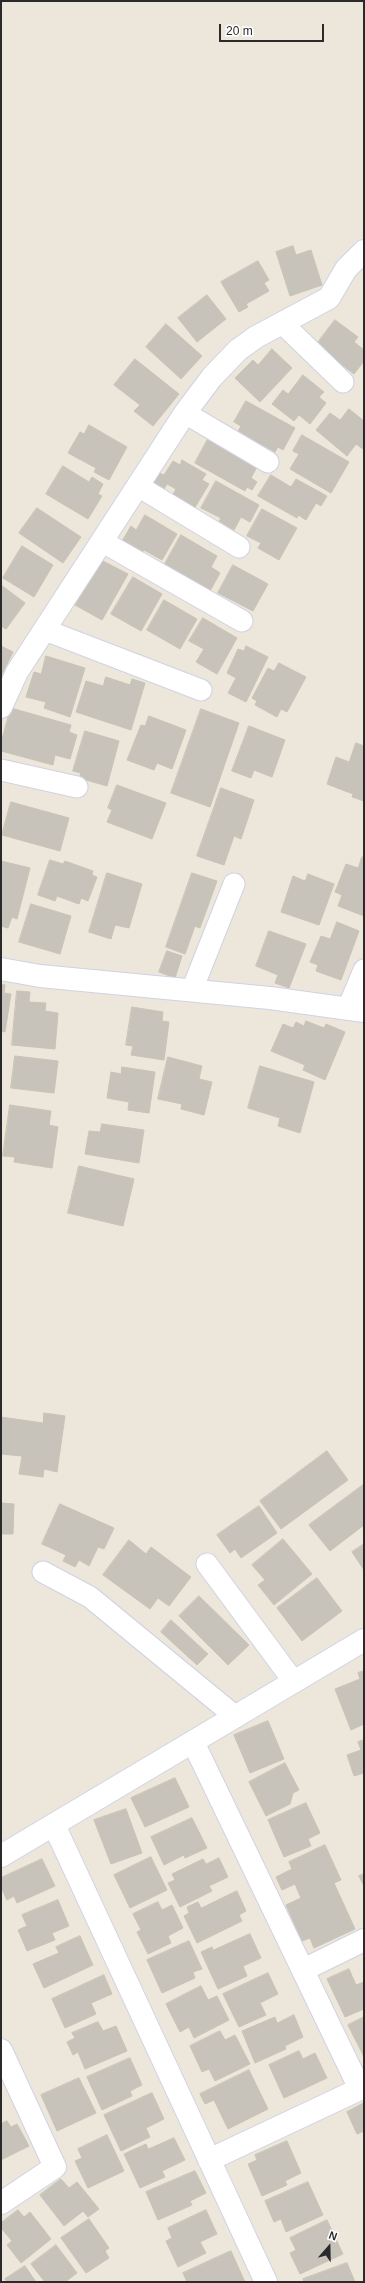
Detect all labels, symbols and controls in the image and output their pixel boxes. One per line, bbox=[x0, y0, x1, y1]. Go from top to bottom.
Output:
scale bar bbox=[221, 16, 326, 42]
text: 20 m bbox=[226, 24, 253, 38]
north arrow bbox=[309, 2227, 349, 2267]
text: N bbox=[327, 2229, 339, 2243]

